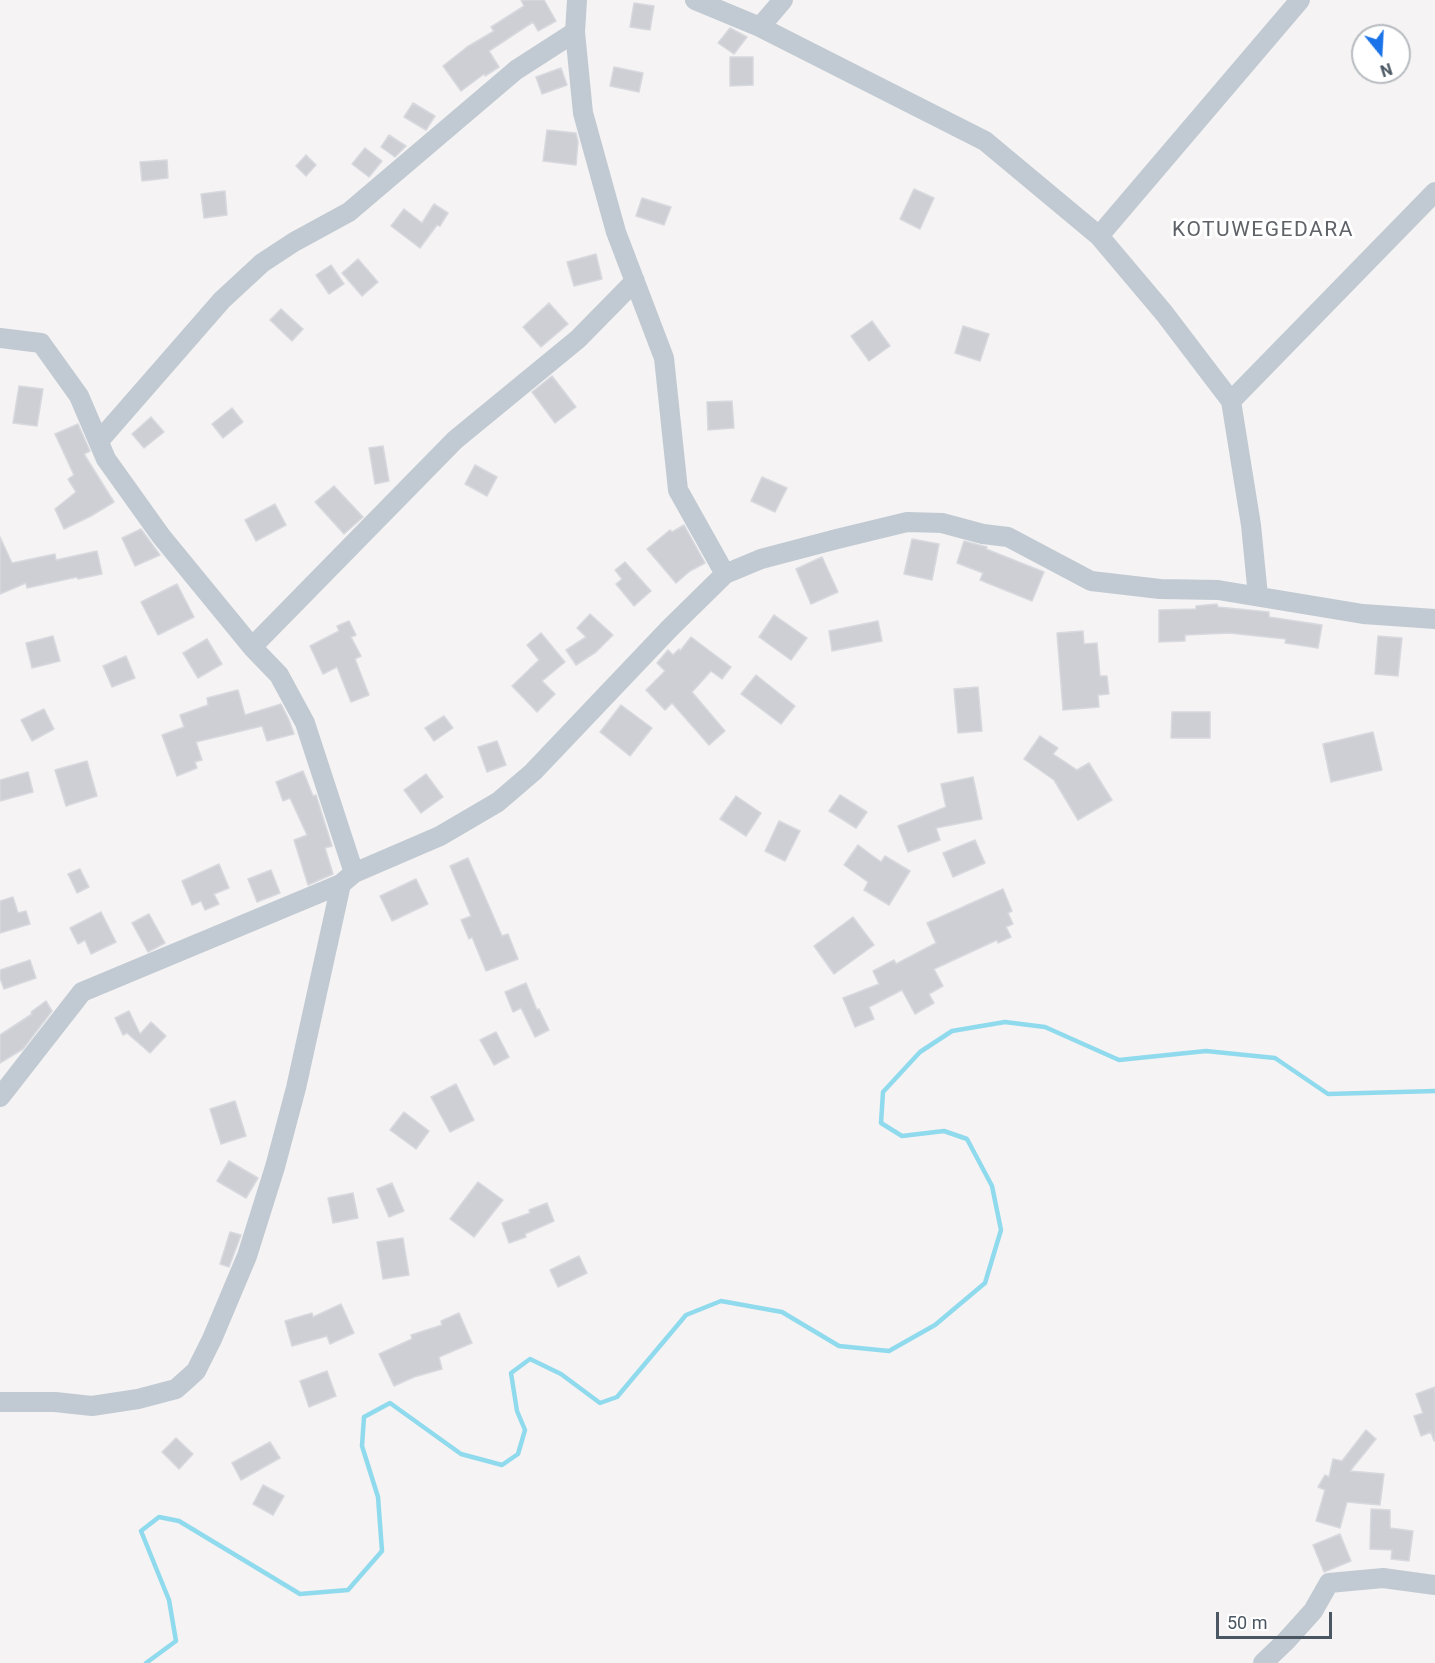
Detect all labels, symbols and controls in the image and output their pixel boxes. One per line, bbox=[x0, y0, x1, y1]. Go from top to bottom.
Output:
north arrow bbox=[1351, 24, 1411, 84]
text: N bbox=[1378, 59, 1394, 80]
district label: KOTUWEGEDARA bbox=[1172, 218, 1354, 244]
scale bar bbox=[1219, 1600, 1334, 1638]
text: 50 m bbox=[1227, 1612, 1267, 1633]

